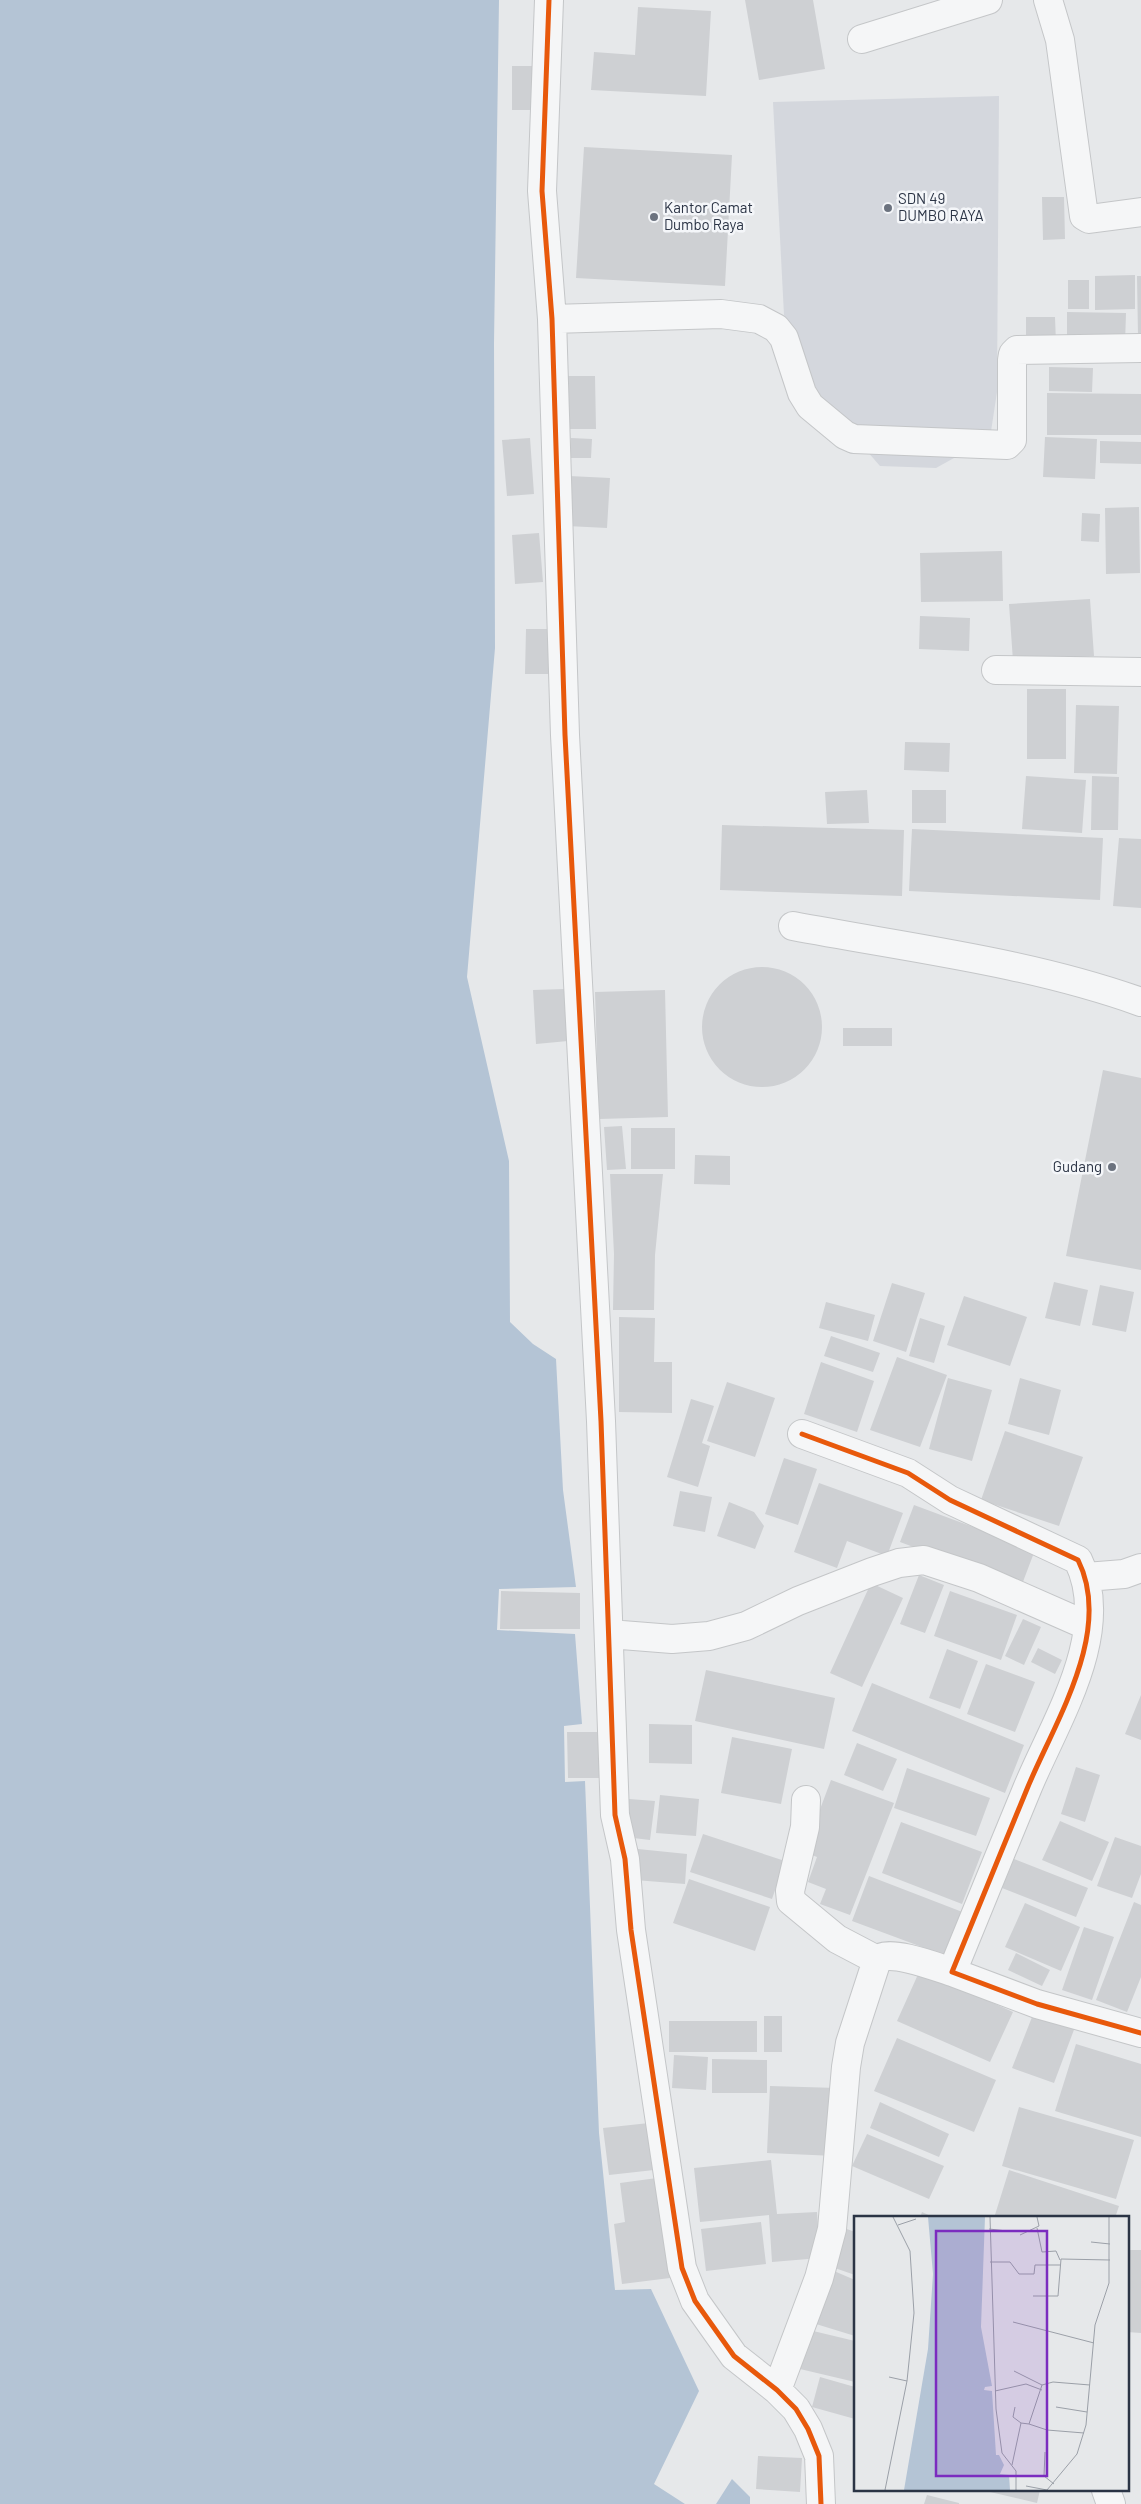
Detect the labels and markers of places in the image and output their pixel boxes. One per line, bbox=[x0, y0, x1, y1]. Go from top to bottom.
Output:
place label: SDN 49 DUMBO RAYA bbox=[898, 189, 984, 224]
place label: Kantor Camat Dumbo Raya bbox=[664, 198, 753, 233]
marker: SDN 49 DUMBO RAYA bbox=[882, 202, 894, 214]
marker: Kantor Camat Dumbo Raya bbox=[648, 211, 660, 223]
place label: Gudang bbox=[1053, 1157, 1102, 1175]
marker: Gudang bbox=[1106, 1161, 1118, 1173]

